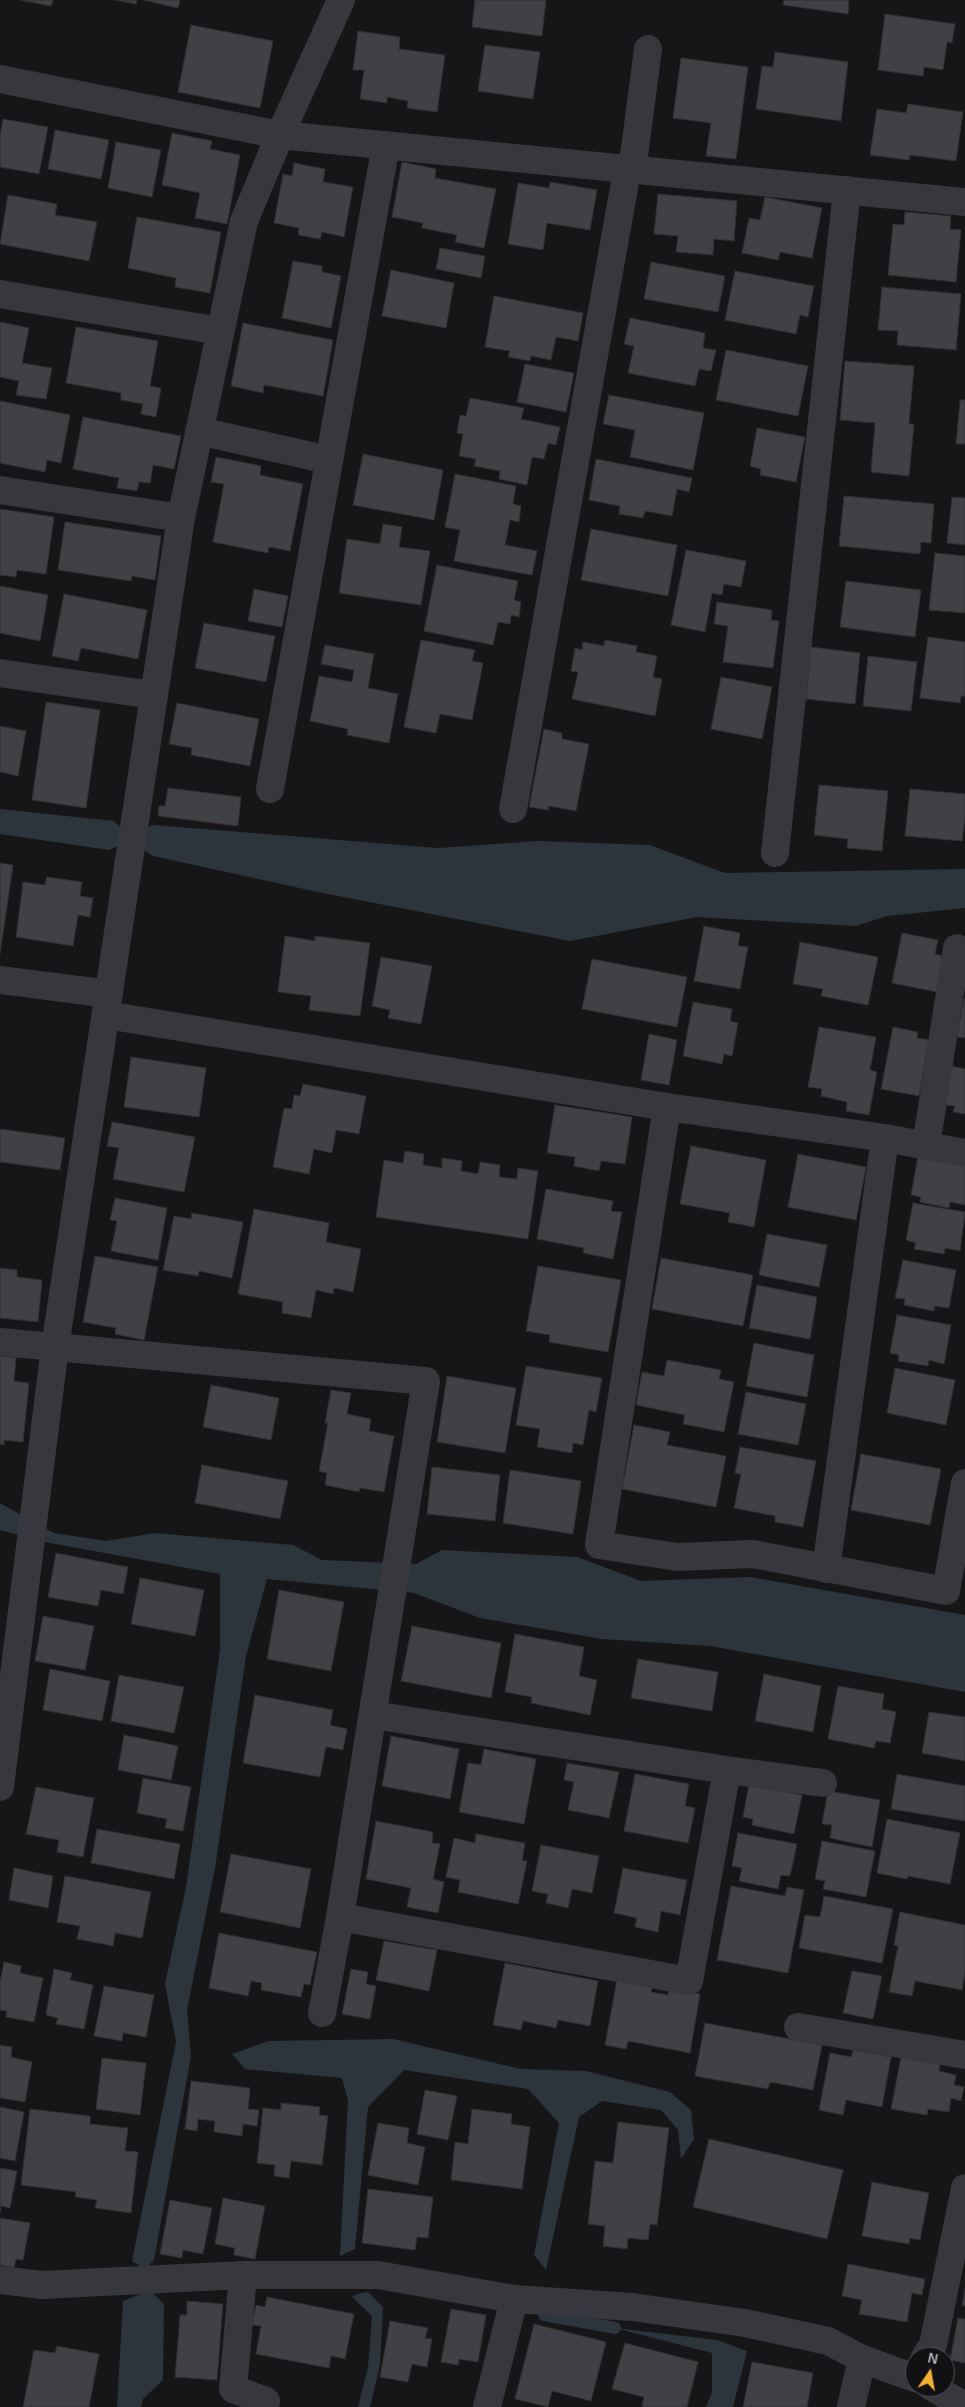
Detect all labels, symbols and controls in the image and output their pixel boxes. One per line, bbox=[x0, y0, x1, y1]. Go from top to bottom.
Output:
north arrow bbox=[905, 2347, 955, 2397]
text: N bbox=[926, 2349, 940, 2367]

